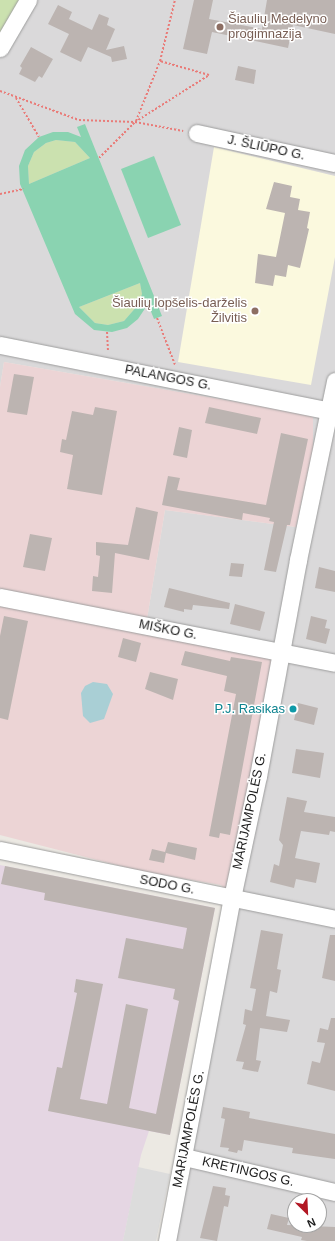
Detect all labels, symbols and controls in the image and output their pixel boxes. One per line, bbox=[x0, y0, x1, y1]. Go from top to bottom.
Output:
place label: Šiaulių Medelyno progimnazija bbox=[228, 12, 327, 43]
marker: Šiaulių Medelyno progimnazija bbox=[215, 22, 225, 32]
street label: J. ŠLIŪPO G. bbox=[226, 132, 306, 164]
place label: Šiaulių lopšelis-darželis Žilvitis bbox=[112, 296, 247, 327]
marker: Šiaulių lopšelis-darželis Žilvitis bbox=[250, 306, 260, 316]
street label: PALANGOS G. bbox=[123, 362, 213, 394]
street label: MIŠKO G. bbox=[137, 617, 199, 643]
place label: P.J. Rasikas bbox=[214, 701, 285, 717]
marker: P.J. Rasikas bbox=[288, 704, 298, 714]
street label: MARIJAMPOLĖS G. bbox=[230, 751, 270, 871]
street label: SODO G. bbox=[138, 872, 196, 898]
street label: MARIJAMPOLĖS G. bbox=[170, 1069, 208, 1189]
street label: KRETINGOS G. bbox=[200, 1154, 296, 1190]
north arrow bbox=[287, 1193, 327, 1233]
text: N bbox=[305, 1216, 318, 1230]

